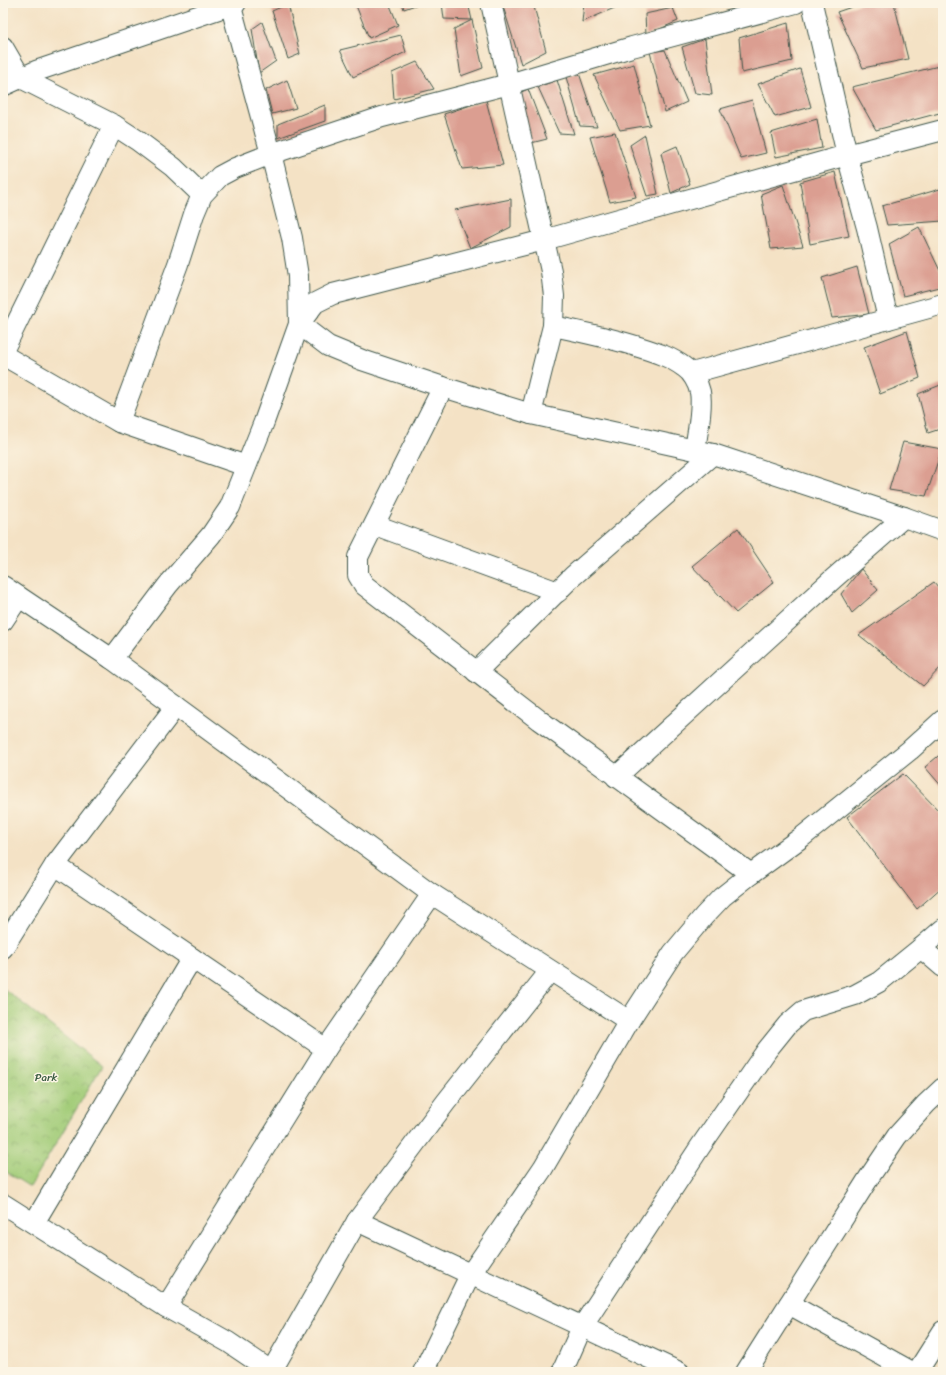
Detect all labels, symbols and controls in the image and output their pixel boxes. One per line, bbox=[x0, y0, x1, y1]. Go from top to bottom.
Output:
park label: Park bbox=[35, 1068, 57, 1087]

